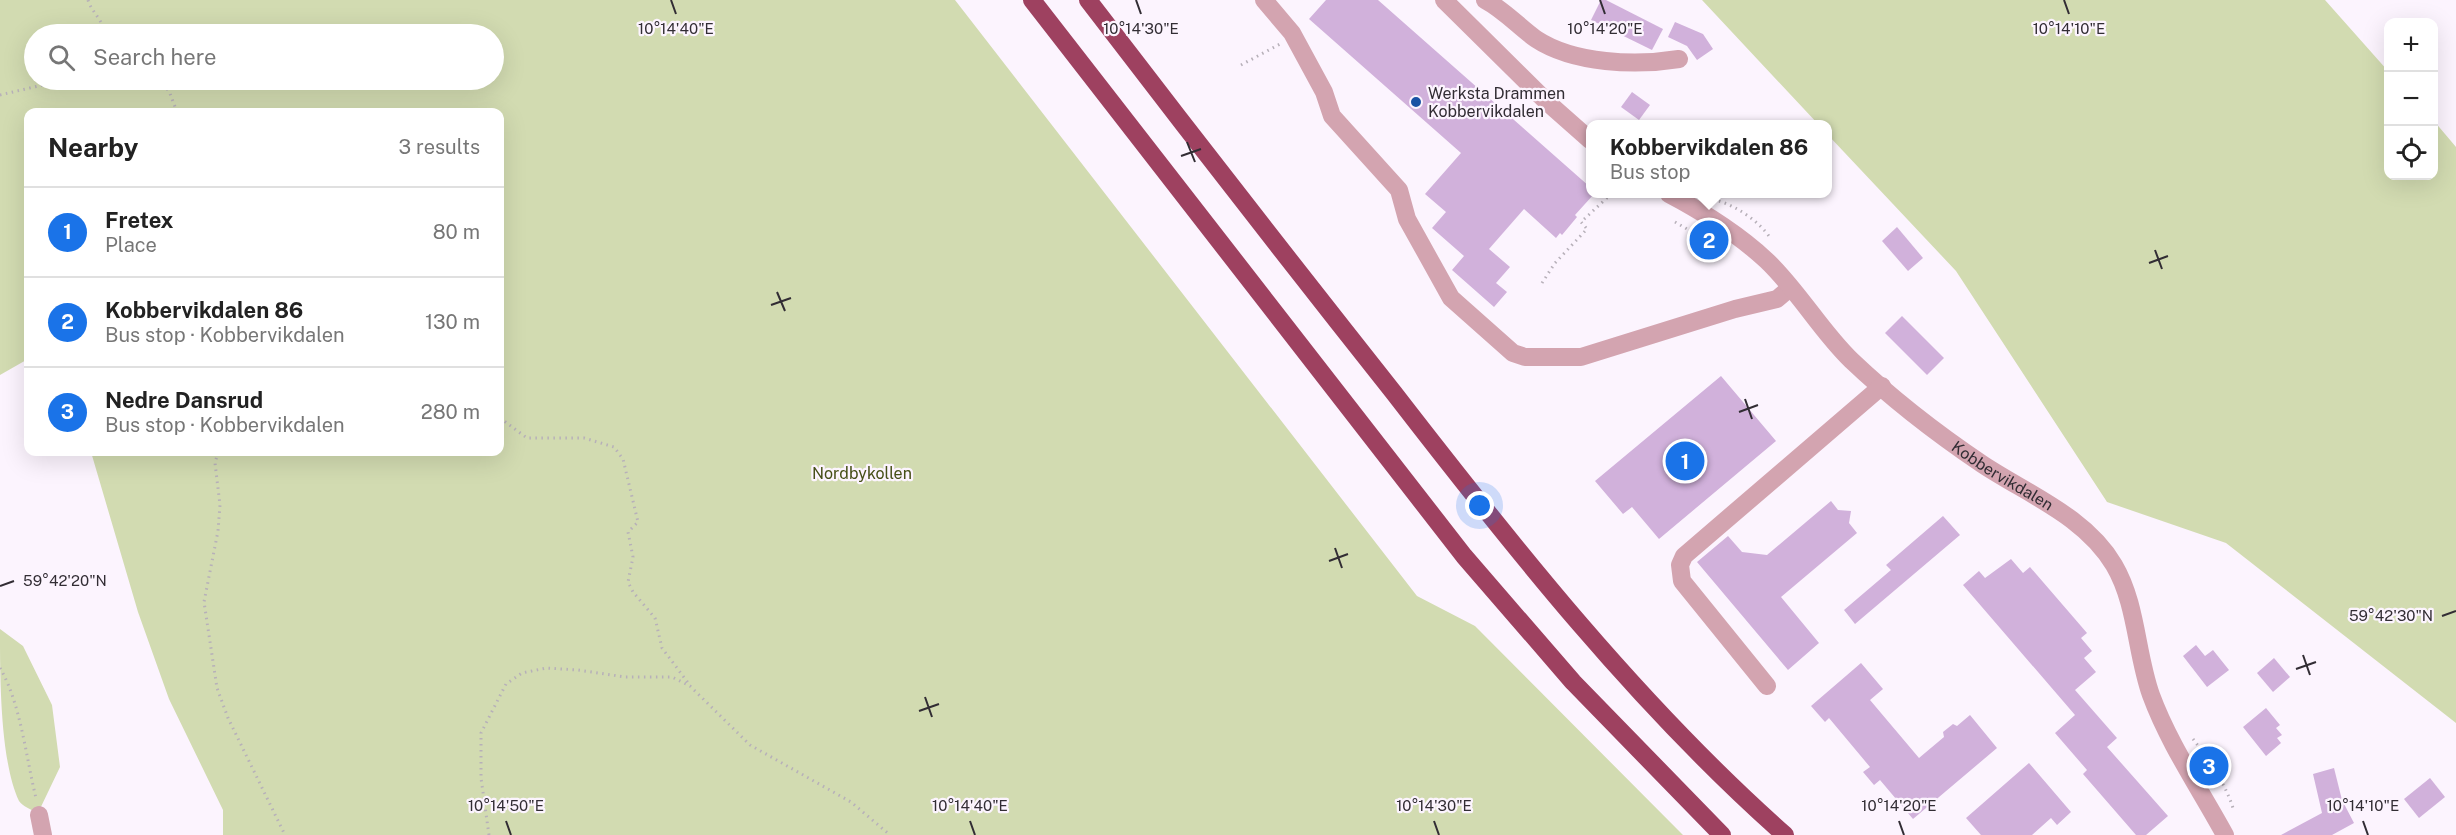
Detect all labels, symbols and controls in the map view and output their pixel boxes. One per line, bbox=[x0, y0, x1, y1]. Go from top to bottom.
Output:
map controls bbox=[2384, 18, 2438, 180]
button: + bbox=[2384, 18, 2438, 72]
text: 10°14'40"E bbox=[638, 20, 714, 37]
text: 10°14'30"E bbox=[1103, 20, 1179, 37]
text: 10°14'20"E bbox=[1567, 20, 1643, 37]
text: 10°14'10"E bbox=[2033, 20, 2105, 37]
search box bbox=[24, 24, 504, 90]
icon: search bbox=[45, 41, 78, 74]
text: Search here bbox=[93, 44, 217, 70]
button: − bbox=[2384, 72, 2438, 126]
place label: Werksta Drammen Kobbervikdalen bbox=[1428, 84, 1565, 121]
marker: Werksta Drammen Kobbervikdalen bbox=[1409, 95, 1423, 109]
popup bbox=[1586, 120, 1832, 198]
button: locate bbox=[2384, 126, 2438, 180]
text: Nearby bbox=[48, 132, 138, 163]
text: Kobbervikdalen 86 bbox=[1610, 134, 1808, 160]
text: 3 results bbox=[399, 135, 480, 159]
text: Bus stop bbox=[1610, 160, 1690, 184]
text: Fretex bbox=[105, 207, 173, 233]
pin: 2 bbox=[1690, 218, 1728, 262]
text: 1 bbox=[63, 220, 72, 244]
text: 80 m bbox=[433, 220, 480, 244]
text: Place bbox=[105, 233, 157, 257]
text: Kobbervikdalen 86 bbox=[105, 297, 303, 323]
text: 2 bbox=[61, 310, 74, 334]
text: 130 m bbox=[425, 310, 480, 334]
text: Bus stop · Kobbervikdalen bbox=[105, 323, 345, 347]
text: Nedre Dansrud bbox=[105, 387, 263, 413]
text: 3 bbox=[61, 400, 74, 424]
text: 280 m bbox=[421, 400, 480, 424]
text: Bus stop · Kobbervikdalen bbox=[105, 413, 345, 437]
street label: Kobbervikdalen bbox=[1948, 437, 2057, 515]
pin: 1 bbox=[1666, 438, 1704, 484]
park label: Nordbykollen bbox=[812, 464, 912, 483]
your location bbox=[1465, 491, 1494, 520]
text: 59°42'20"N bbox=[23, 572, 107, 589]
text: 59°42'30"N bbox=[2349, 607, 2433, 624]
pin: 3 bbox=[2190, 744, 2228, 789]
text: 10°14'50"E bbox=[468, 797, 544, 814]
text: 10°14'40"E bbox=[932, 797, 1008, 814]
text: 10°14'30"E bbox=[1396, 797, 1472, 814]
text: 10°14'20"E bbox=[1861, 797, 1937, 814]
text: 10°14'10"E bbox=[2327, 797, 2399, 814]

